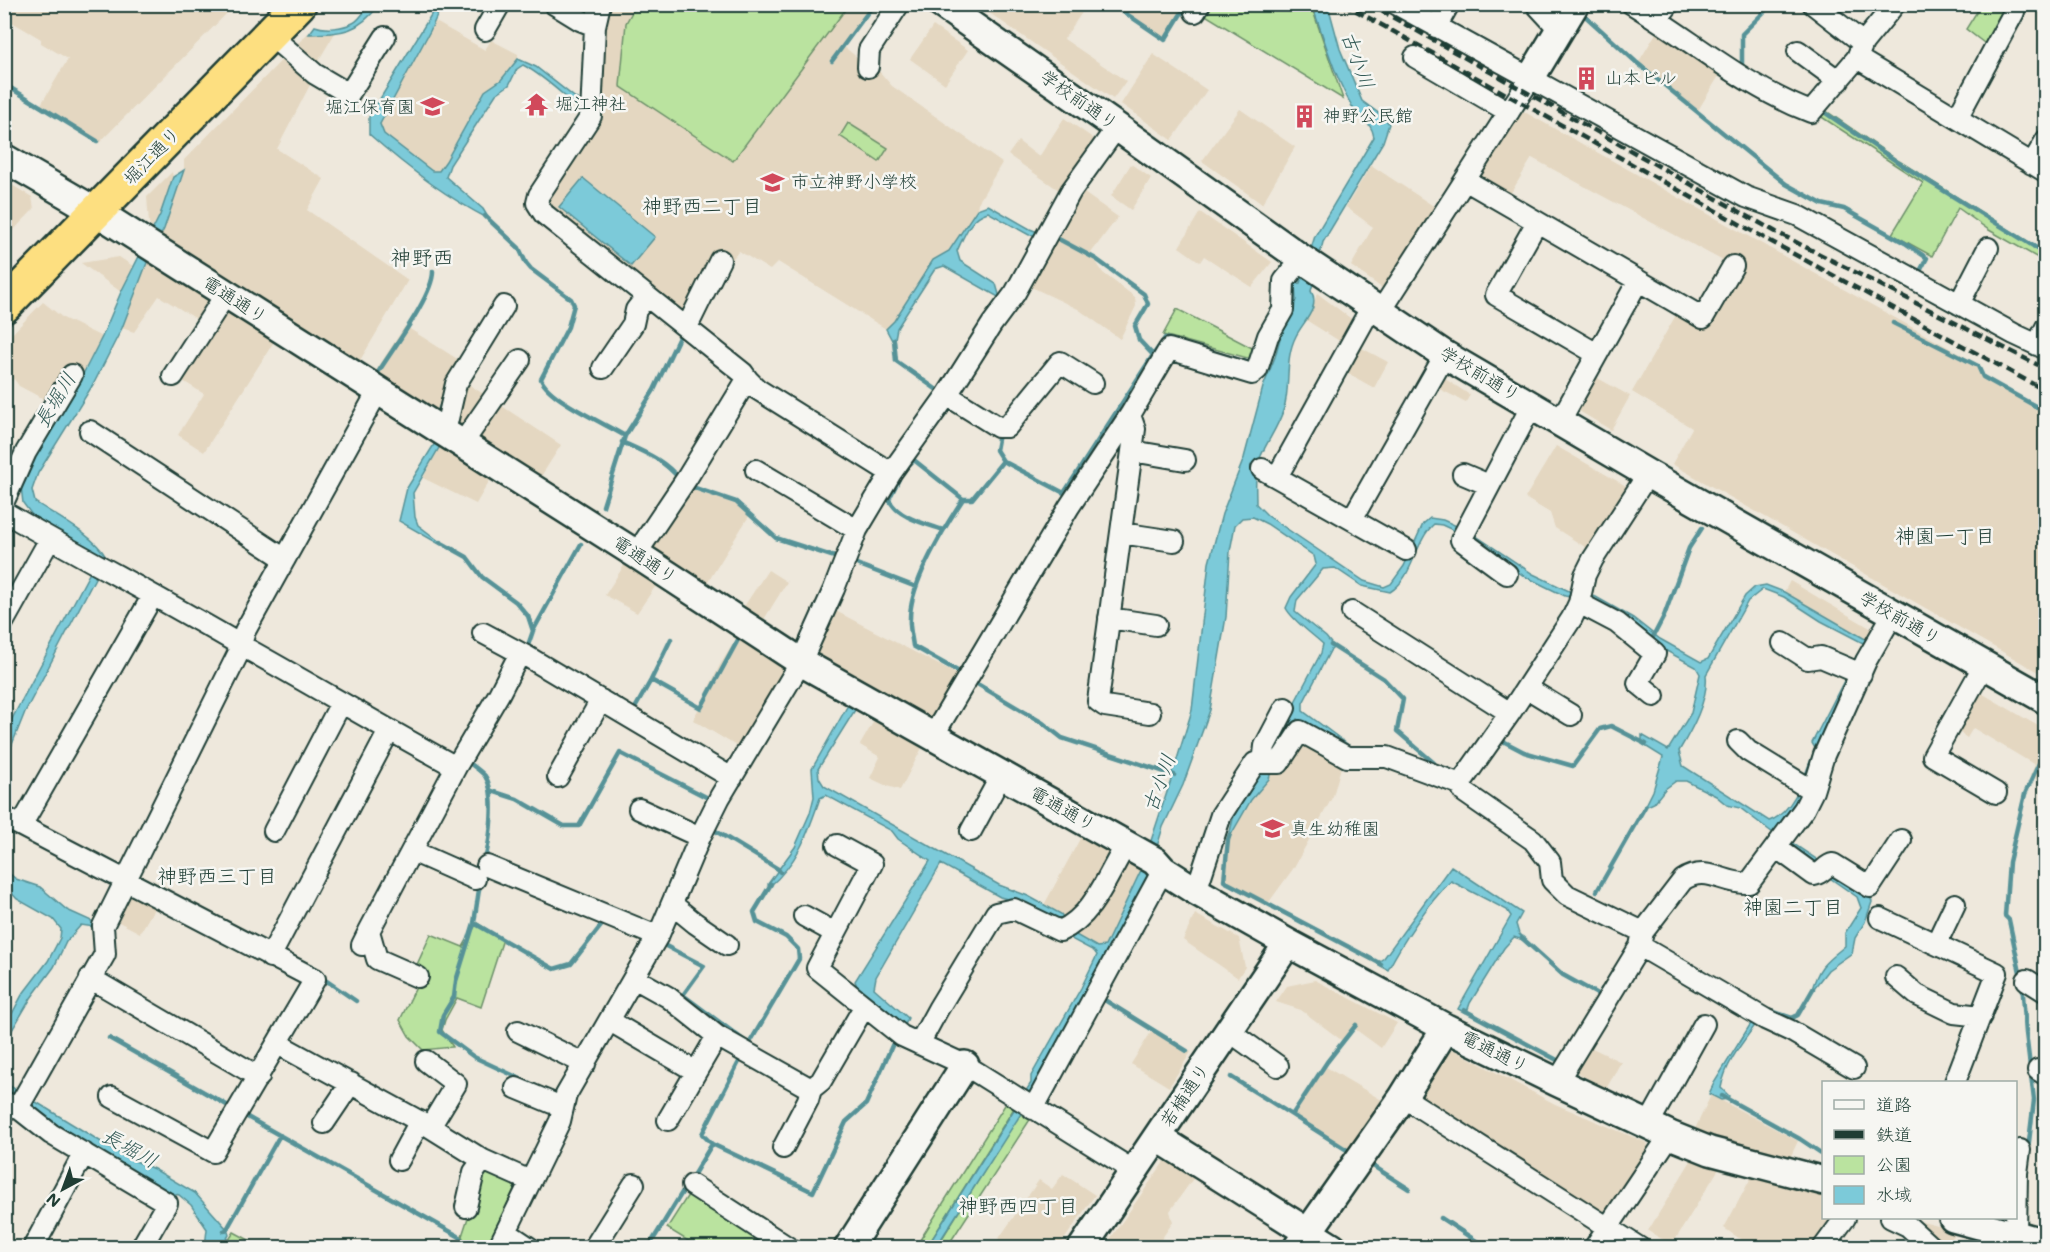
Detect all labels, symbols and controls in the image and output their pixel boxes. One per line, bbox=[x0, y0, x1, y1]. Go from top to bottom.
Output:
water label: 古小川 bbox=[1336, 27, 1381, 92]
street label: 学校前通り bbox=[1036, 64, 1123, 135]
building icon: 山本ビル bbox=[1574, 65, 1600, 91]
place label: 山本ビル bbox=[1605, 65, 1677, 89]
temple icon: 堀江神社 bbox=[524, 91, 550, 117]
place label: 堀江神社 bbox=[555, 91, 627, 115]
place label: 堀江保育園 bbox=[325, 94, 415, 118]
school or university icon: 堀江保育園 bbox=[420, 94, 446, 120]
building icon: 神野公民館 bbox=[1292, 103, 1318, 129]
place label: 神野公民館 bbox=[1323, 103, 1413, 127]
street label: 堀江通り bbox=[118, 121, 185, 190]
school or university icon: 市立神野小学校 bbox=[760, 169, 786, 195]
place label: 市立神野小学校 bbox=[791, 169, 917, 193]
district label: 神野西二丁目 bbox=[642, 192, 762, 218]
district label: 神野西 bbox=[391, 243, 454, 270]
street label: 電通通り bbox=[199, 270, 272, 328]
street label: 学校前通り bbox=[1436, 340, 1525, 407]
water label: 長堀川 bbox=[28, 367, 81, 432]
district label: 神園一丁目 bbox=[1895, 522, 1995, 548]
street label: 電通通り bbox=[609, 529, 682, 589]
street label: 学校前通り bbox=[1856, 584, 1945, 650]
water label: 古小川 bbox=[1136, 750, 1181, 815]
street label: 電通通り bbox=[1026, 780, 1101, 836]
school or university icon: 真生幼稚園 bbox=[1259, 816, 1285, 842]
place label: 真生幼稚園 bbox=[1290, 816, 1380, 840]
district label: 神野西三丁目 bbox=[157, 862, 277, 888]
district label: 神園二丁目 bbox=[1743, 893, 1843, 919]
street label: 電通通り bbox=[1458, 1025, 1533, 1078]
street label: 若楠通り bbox=[1154, 1058, 1214, 1131]
legend bbox=[1822, 1081, 2017, 1219]
text: 道路 bbox=[1876, 1092, 1912, 1116]
water label: 長堀川 bbox=[98, 1121, 163, 1173]
text: 鉄道 bbox=[1876, 1122, 1912, 1146]
text: 公園 bbox=[1876, 1152, 1912, 1176]
north arrow bbox=[33, 1159, 93, 1219]
text: 水域 bbox=[1876, 1182, 1912, 1206]
text: N bbox=[41, 1189, 64, 1213]
district label: 神野西四丁目 bbox=[958, 1192, 1078, 1218]

